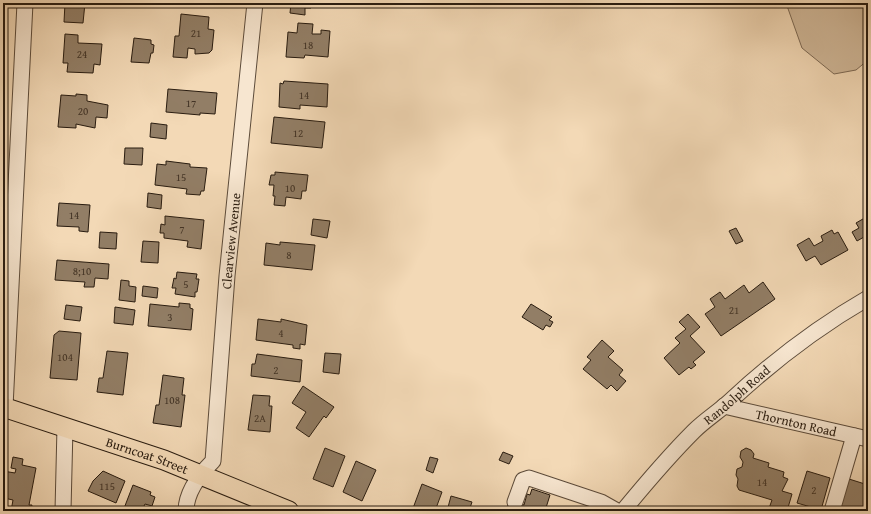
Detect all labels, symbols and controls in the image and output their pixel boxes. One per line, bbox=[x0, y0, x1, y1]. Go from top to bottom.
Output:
house number: 21 bbox=[191, 25, 201, 41]
house number: 18 bbox=[303, 37, 313, 53]
house number: 24 bbox=[77, 46, 87, 62]
house number: 14 bbox=[299, 87, 309, 103]
house number: 17 bbox=[186, 95, 196, 111]
house number: 20 bbox=[78, 103, 88, 119]
house number: 12 bbox=[293, 125, 303, 141]
house number: 15 bbox=[176, 169, 186, 185]
house number: 10 bbox=[285, 180, 295, 196]
street label: Clearview Avenue bbox=[217, 192, 245, 290]
house number: 14 bbox=[69, 207, 79, 223]
house number: 7 bbox=[179, 221, 185, 237]
house number: 8 bbox=[286, 247, 292, 263]
house number: 8;10 bbox=[73, 263, 91, 279]
house number: 5 bbox=[183, 276, 189, 292]
house number: 21 bbox=[729, 302, 739, 318]
house number: 3 bbox=[167, 309, 173, 325]
house number: 4 bbox=[278, 325, 284, 341]
house number: 104 bbox=[57, 349, 73, 365]
street label: Randolph Road bbox=[699, 361, 774, 429]
house number: 2 bbox=[273, 362, 279, 378]
house number: 108 bbox=[164, 392, 180, 408]
street label: Thornton Road bbox=[754, 405, 838, 442]
house number: 2A bbox=[254, 410, 266, 426]
street label: Burncoat Street bbox=[103, 433, 191, 479]
house number: 14 bbox=[757, 474, 767, 490]
house number: 115 bbox=[99, 478, 115, 494]
house number: 2 bbox=[811, 482, 817, 498]

